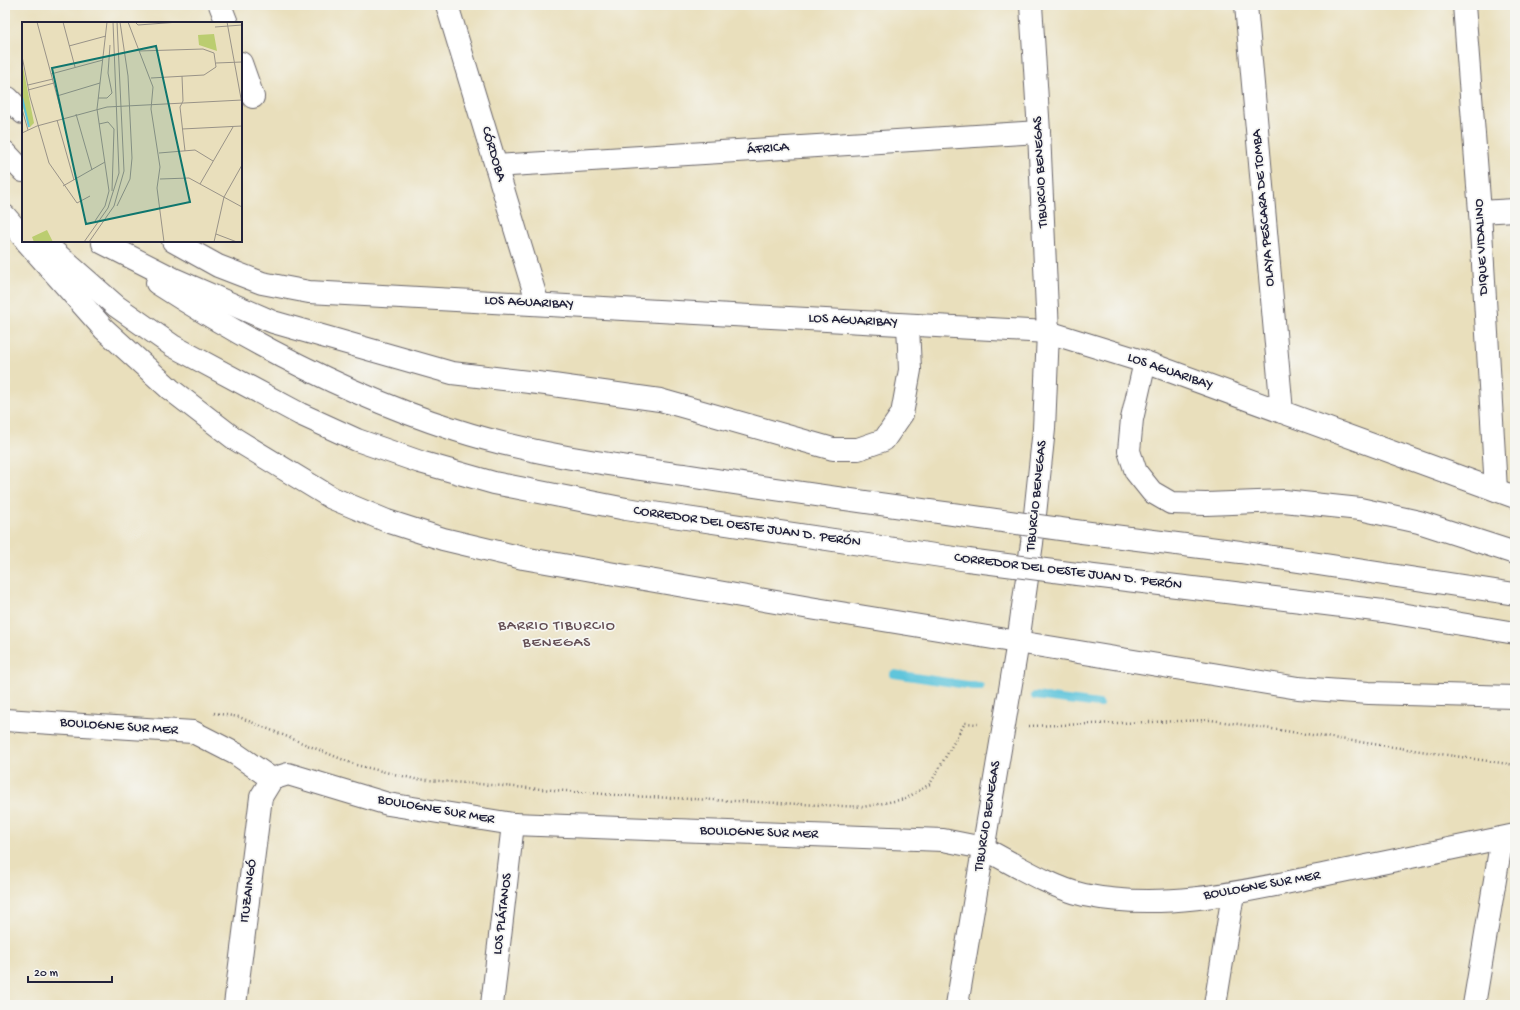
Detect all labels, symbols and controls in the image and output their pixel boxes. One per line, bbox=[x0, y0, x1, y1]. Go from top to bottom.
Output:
inset map bbox=[22, 22, 242, 242]
street label: TIBURCIO BENEGAS bbox=[1030, 115, 1052, 229]
street label: CÓRDOBA bbox=[477, 125, 510, 184]
street label: OLAYA PESCARA DE TOMBA bbox=[1249, 128, 1279, 287]
street label: ÁFRICA bbox=[746, 139, 790, 159]
street label: DIQUE VIDALINO bbox=[1471, 198, 1493, 297]
street label: LOS AGUARIBAY bbox=[484, 292, 574, 314]
street label: LOS AGUARIBAY bbox=[808, 310, 898, 332]
street label: LOS AGUARIBAY bbox=[1125, 349, 1215, 395]
street label: TIBURCIO BENEGAS bbox=[1023, 439, 1051, 553]
street label: CORREDOR DEL OESTE JUAN D. PERÓN bbox=[632, 503, 862, 551]
street label: CORREDOR DEL OESTE JUAN D. PERÓN bbox=[953, 550, 1183, 594]
district label: BARRIO TIBURCIO BENEGAS bbox=[497, 617, 616, 652]
street label: BOULOGNE SUR MER bbox=[58, 714, 179, 740]
street label: TIBURCIO BENEGAS bbox=[971, 759, 1005, 873]
street label: BOULOGNE SUR MER bbox=[375, 791, 496, 829]
street label: BOULOGNE SUR MER bbox=[699, 822, 819, 844]
street label: ITUZAINGÓ bbox=[237, 858, 261, 924]
street label: BOULOGNE SUR MER bbox=[1201, 867, 1322, 905]
street label: LOS PLÁTANOS bbox=[490, 872, 517, 956]
scale bar bbox=[28, 958, 112, 984]
text: 20 m bbox=[34, 967, 59, 981]

